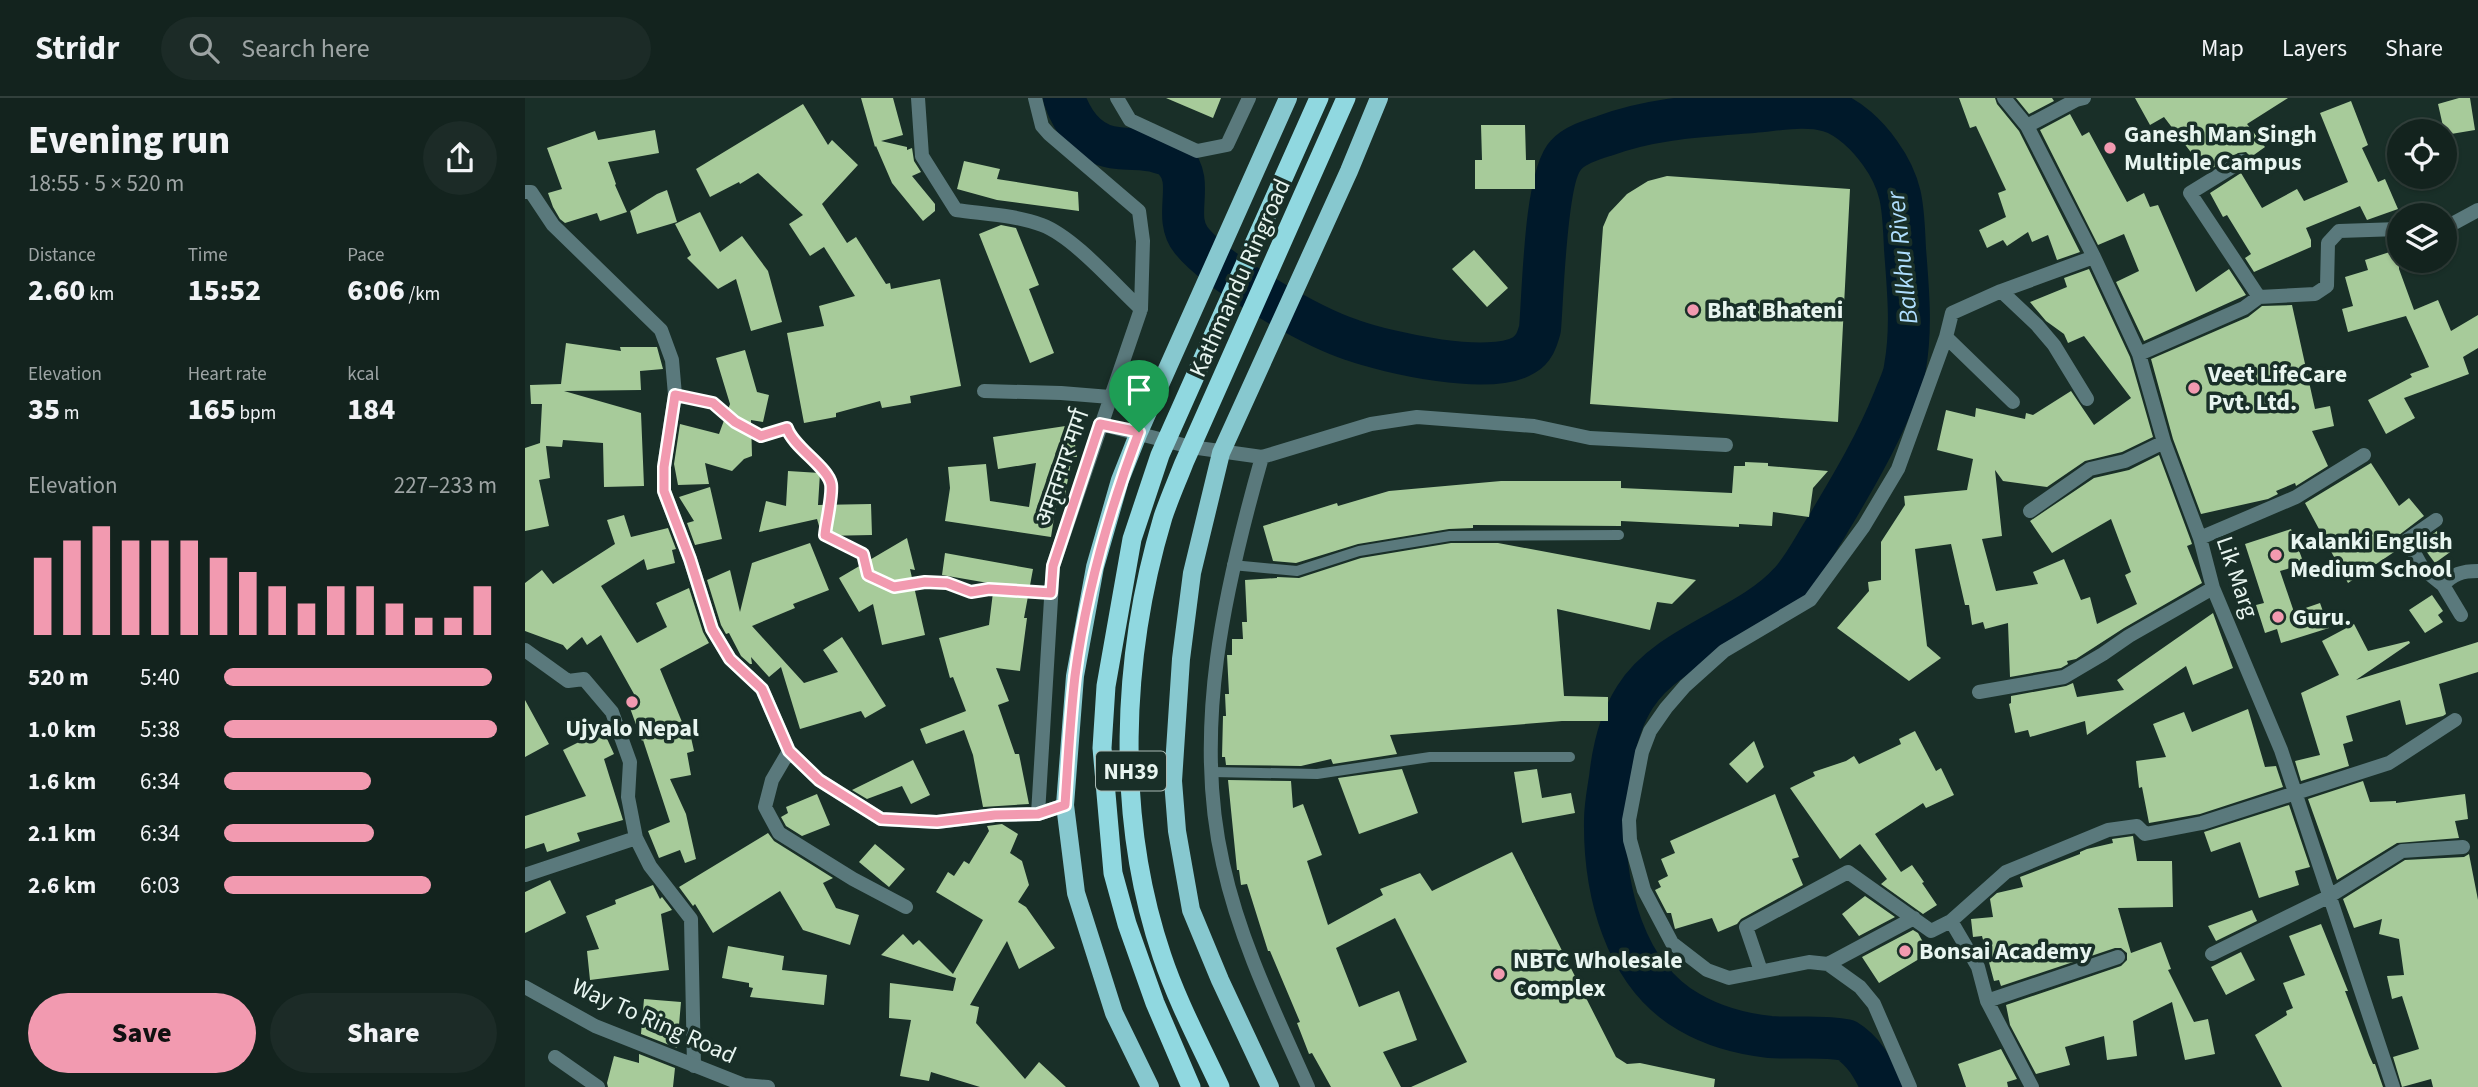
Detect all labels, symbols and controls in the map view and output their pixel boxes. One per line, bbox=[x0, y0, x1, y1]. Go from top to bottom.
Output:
search box bbox=[161, 17, 651, 80]
text: Stridr bbox=[35, 25, 119, 72]
icon: search bbox=[185, 29, 223, 67]
text: Search here bbox=[241, 30, 370, 67]
text: Map bbox=[2201, 31, 2244, 66]
text: Layers bbox=[2282, 31, 2347, 66]
text: Share bbox=[2385, 31, 2443, 66]
text: Evening run bbox=[28, 114, 230, 168]
place label: Ganesh Man Singh Multiple Campus bbox=[2124, 117, 2317, 180]
map controls bbox=[2387, 119, 2457, 273]
button: locate bbox=[2387, 119, 2457, 189]
button: share bbox=[423, 121, 497, 195]
marker: Ganesh Man Singh Multiple Campus bbox=[2102, 140, 2118, 156]
text: 18:55 · 5 × 520 m bbox=[28, 167, 184, 200]
street label: Kathmandu Ringroad bbox=[1180, 173, 1300, 383]
water label: Balkhu River bbox=[1877, 189, 1927, 326]
button: layers bbox=[2387, 203, 2457, 273]
text: Distance bbox=[28, 242, 96, 269]
text: Time bbox=[188, 242, 228, 269]
text: Pace bbox=[347, 242, 385, 269]
text: 2.60 bbox=[28, 269, 85, 312]
text: 15:52 bbox=[188, 269, 261, 312]
text: 6:06 bbox=[347, 269, 405, 312]
text: km bbox=[85, 281, 114, 308]
text: /km bbox=[405, 281, 440, 308]
place label: Bhat Bhateni bbox=[1707, 293, 1843, 328]
marker: Bhat Bhateni bbox=[1685, 302, 1701, 318]
place label: Veet LifeCare Pvt. Ltd. bbox=[2207, 357, 2347, 420]
pin bbox=[1109, 360, 1169, 432]
text: Elevation bbox=[28, 361, 102, 388]
text: Heart rate bbox=[188, 361, 267, 388]
text: kcal bbox=[347, 361, 379, 388]
icon: arrive bbox=[1120, 371, 1158, 409]
marker: Veet LifeCare Pvt. Ltd. bbox=[2186, 380, 2202, 396]
text: 35 bbox=[28, 388, 60, 431]
text: 165 bbox=[188, 388, 236, 431]
text: 184 bbox=[347, 388, 395, 431]
text: m bbox=[60, 400, 80, 427]
text: bpm bbox=[236, 400, 276, 427]
street label: अमृतनगर मार्ग bbox=[1026, 404, 1099, 531]
text: Elevation bbox=[28, 469, 118, 502]
text: 227–233 m bbox=[394, 469, 497, 502]
place label: Kalanki English Medium School bbox=[2290, 524, 2453, 587]
street label: Lik Marg bbox=[2207, 532, 2267, 622]
marker: Kalanki English Medium School bbox=[2268, 547, 2284, 563]
place label: Guru. bbox=[2292, 600, 2351, 635]
marker: Guru. bbox=[2270, 609, 2286, 625]
text: 520 m bbox=[28, 661, 89, 694]
text: 5:40 bbox=[140, 661, 180, 694]
marker: Ujyalo Nepal bbox=[624, 694, 640, 710]
place label: Ujyalo Nepal bbox=[565, 711, 699, 746]
text: 1.0 km bbox=[28, 713, 96, 746]
text: 5:38 bbox=[140, 713, 180, 746]
road number: NH39 bbox=[1096, 751, 1166, 790]
text: 1.6 km bbox=[28, 765, 96, 798]
text: 6:34 bbox=[140, 765, 180, 798]
text: 2.1 km bbox=[28, 817, 96, 850]
text: 6:34 bbox=[140, 817, 180, 850]
text: 2.6 km bbox=[28, 869, 96, 902]
text: 6:03 bbox=[140, 869, 180, 902]
place label: Bonsai Academy bbox=[1919, 934, 2092, 969]
place label: NBTC Wholesale Complex bbox=[1513, 943, 1683, 1006]
marker: Bonsai Academy bbox=[1897, 943, 1913, 959]
marker: NBTC Wholesale Complex bbox=[1491, 966, 1507, 982]
street label: Way To Ring Road bbox=[566, 969, 742, 1073]
button: Save bbox=[28, 993, 256, 1073]
button: Share bbox=[270, 993, 497, 1073]

